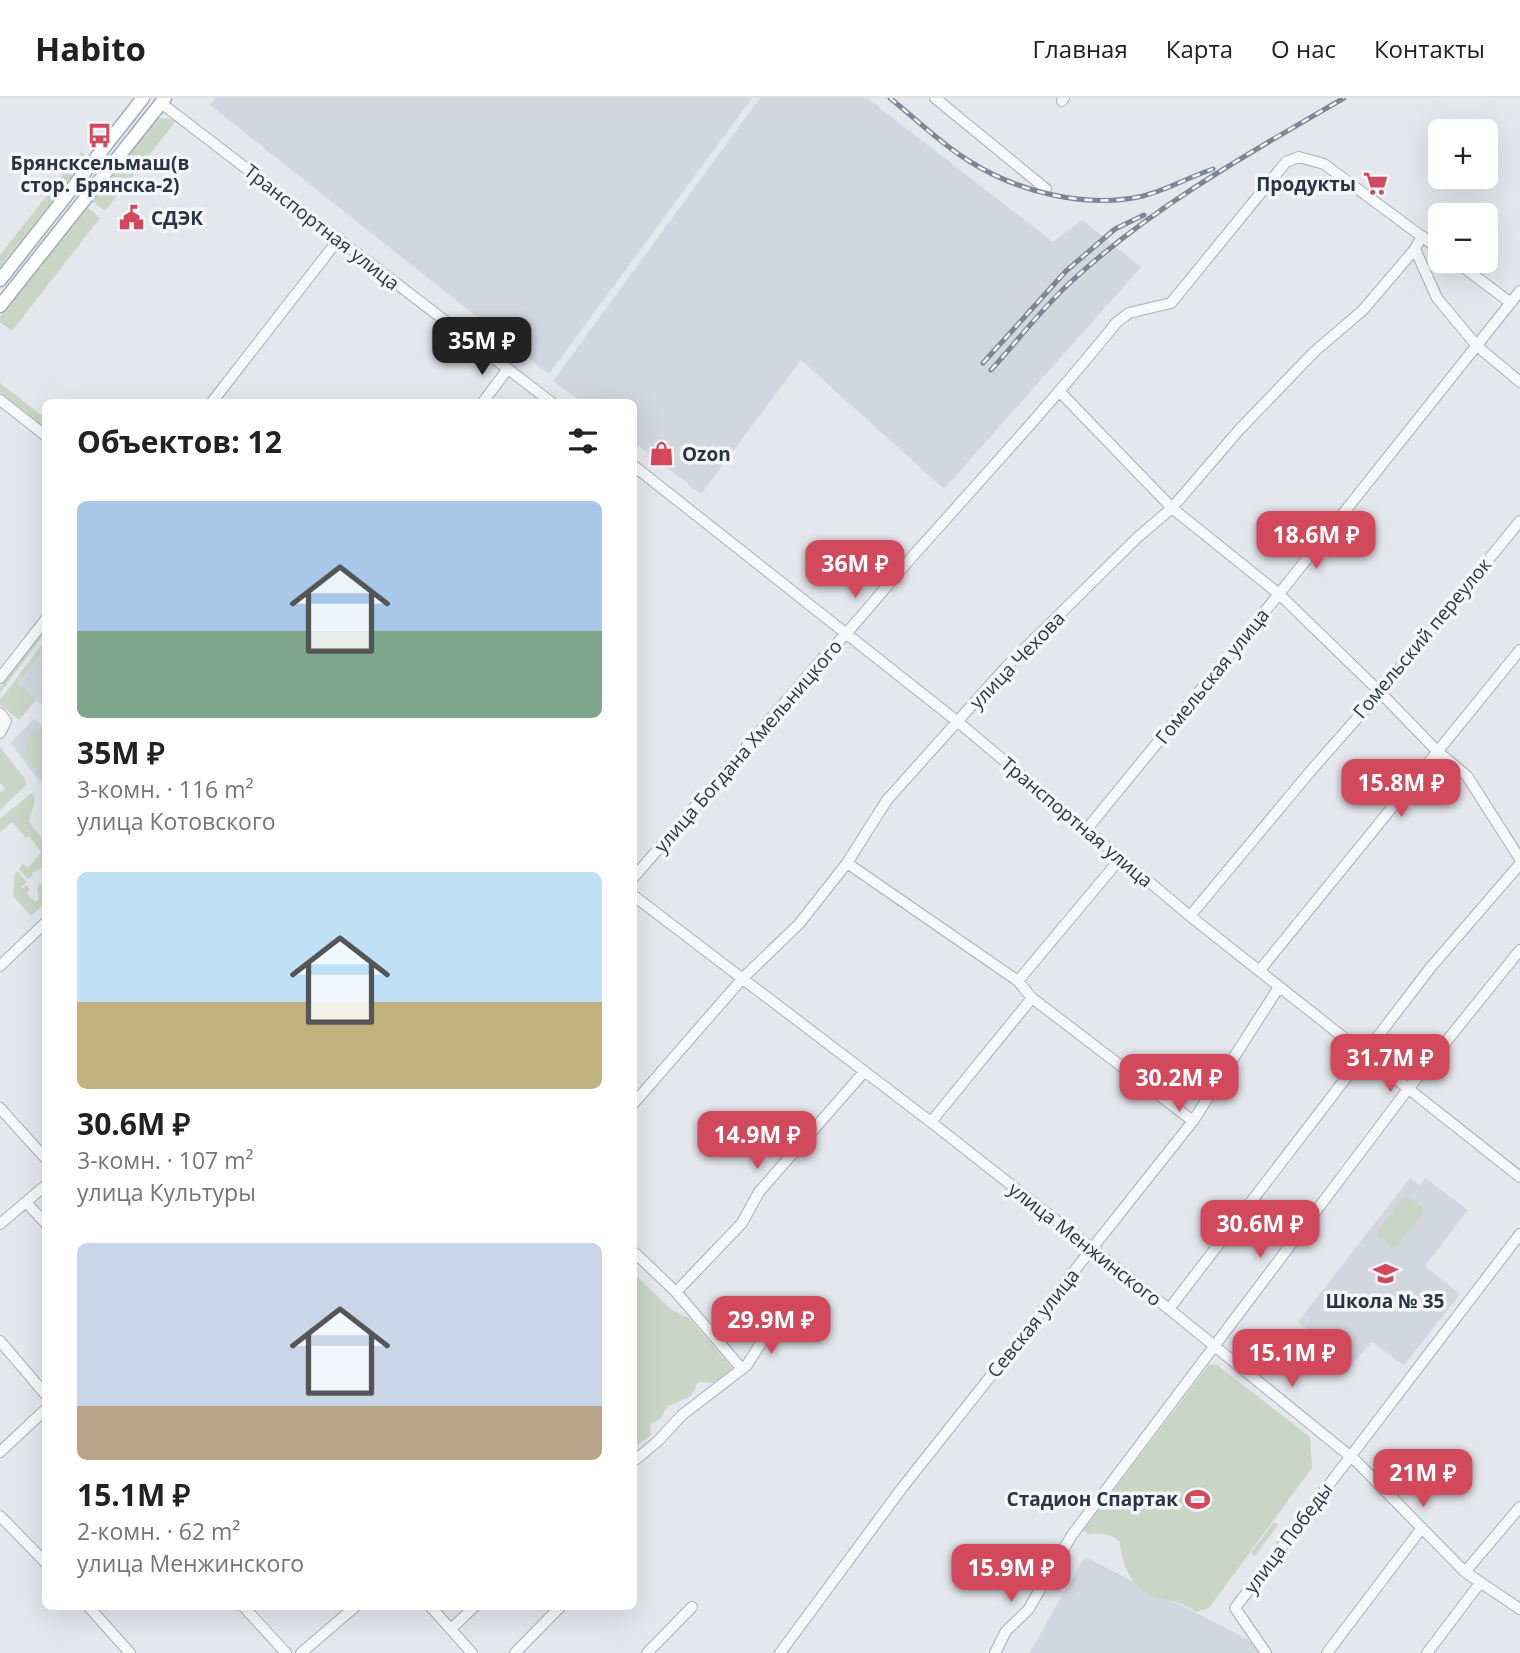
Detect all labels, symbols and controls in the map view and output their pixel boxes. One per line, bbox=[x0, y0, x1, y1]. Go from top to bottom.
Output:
text: Habito bbox=[35, 26, 146, 71]
text: Главная bbox=[1033, 32, 1128, 65]
text: Карта bbox=[1166, 32, 1233, 65]
text: О нас bbox=[1271, 32, 1336, 65]
text: Контакты bbox=[1374, 32, 1485, 65]
map controls bbox=[1428, 119, 1498, 273]
button: + bbox=[1428, 119, 1498, 189]
bus stop icon: Брянсксельмаш(в стор. Брянска-2) bbox=[86, 121, 114, 149]
place label: Брянсксельмаш(в стор. Брянска-2) bbox=[11, 150, 189, 198]
street label: Транспортная улица bbox=[239, 158, 405, 296]
supermarket icon: Продукты bbox=[1362, 170, 1390, 198]
place label: Продукты bbox=[1256, 171, 1356, 197]
button: − bbox=[1428, 203, 1498, 273]
public building icon: СДЭК bbox=[117, 204, 145, 232]
place label: СДЭК bbox=[151, 205, 203, 231]
pin: 35M ₽ bbox=[433, 317, 531, 377]
text: 35M ₽ bbox=[448, 324, 516, 356]
text: Объектов: 12 bbox=[77, 421, 282, 462]
icon: filters bbox=[564, 422, 602, 460]
shop icon: Ozon bbox=[648, 440, 676, 468]
place label: Ozon bbox=[682, 441, 731, 467]
pin: 18.6M ₽ bbox=[1251, 512, 1381, 571]
text: 18.6M ₽ bbox=[1272, 518, 1360, 550]
pin: 36M ₽ bbox=[806, 540, 904, 600]
icon: home bbox=[277, 546, 403, 672]
text: 36M ₽ bbox=[821, 547, 889, 579]
street label: Гомельский переулок bbox=[1347, 552, 1497, 724]
street label: Гомельская улица bbox=[1149, 603, 1275, 749]
street label: улица Чехова bbox=[964, 605, 1070, 715]
street label: улица Богдана Хмельницкого bbox=[648, 634, 848, 858]
text: 35M ₽ bbox=[77, 732, 165, 773]
street label: Транспортная улица bbox=[996, 751, 1158, 893]
pin: 15.8M ₽ bbox=[1336, 760, 1466, 819]
text: 15.8M ₽ bbox=[1357, 766, 1445, 798]
text: 3-комн. · 116 m² bbox=[77, 773, 253, 805]
text: улица Котовского bbox=[77, 805, 276, 837]
icon: home bbox=[277, 917, 403, 1043]
pin: 31.7M ₽ bbox=[1325, 1034, 1455, 1094]
text: 31.7M ₽ bbox=[1346, 1041, 1434, 1073]
pin: 30.2M ₽ bbox=[1114, 1054, 1244, 1114]
text: 30.2M ₽ bbox=[1135, 1061, 1223, 1093]
text: 30.6M ₽ bbox=[77, 1103, 191, 1144]
pin: 14.9M ₽ bbox=[692, 1112, 822, 1171]
text: 14.9M ₽ bbox=[713, 1118, 801, 1150]
text: 3-комн. · 107 m² bbox=[77, 1144, 253, 1176]
text: улица Культуры bbox=[77, 1176, 256, 1208]
street label: улица Менжинского bbox=[1003, 1176, 1167, 1312]
pin: 30.6M ₽ bbox=[1195, 1200, 1325, 1260]
text: 30.6M ₽ bbox=[1216, 1207, 1304, 1239]
school or university icon: Школа № 35 bbox=[1371, 1259, 1399, 1287]
street label: Севская улица bbox=[981, 1263, 1085, 1383]
icon: home bbox=[277, 1288, 403, 1414]
place label: Школа № 35 bbox=[1326, 1288, 1444, 1314]
pin: 29.9M ₽ bbox=[706, 1296, 836, 1356]
text: 29.9M ₽ bbox=[727, 1303, 815, 1335]
pin: 15.1M ₽ bbox=[1227, 1330, 1357, 1389]
text: 15.1M ₽ bbox=[1248, 1336, 1336, 1368]
pin: 21M ₽ bbox=[1374, 1450, 1472, 1509]
text: 21M ₽ bbox=[1389, 1456, 1457, 1488]
text: 15.1M ₽ bbox=[77, 1474, 191, 1515]
street label: улица Победы bbox=[1238, 1477, 1338, 1599]
sports icon: Стадион Спартак bbox=[1184, 1485, 1212, 1513]
place label: Стадион Спартак bbox=[1007, 1486, 1178, 1512]
text: 2-комн. · 62 m² bbox=[77, 1515, 240, 1547]
pin: 15.9M ₽ bbox=[946, 1544, 1076, 1604]
text: улица Менжинского bbox=[77, 1547, 304, 1579]
text: 15.9M ₽ bbox=[967, 1551, 1055, 1583]

